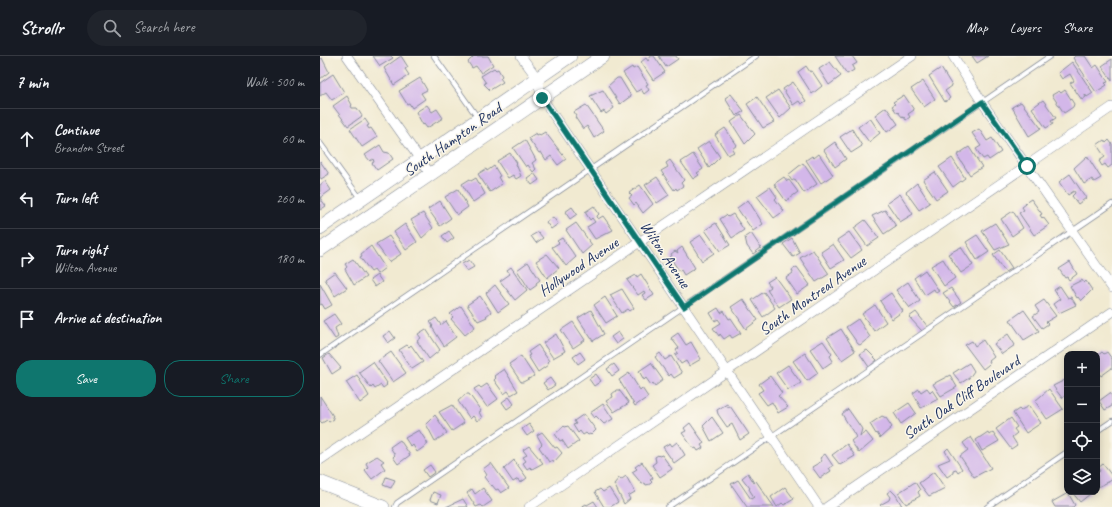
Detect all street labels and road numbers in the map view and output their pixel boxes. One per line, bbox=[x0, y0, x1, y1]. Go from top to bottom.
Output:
street label: South Hampton Road bbox=[400, 97, 508, 181]
street label: Wilton Avenue bbox=[635, 217, 696, 293]
street label: Hollywood Avenue bbox=[535, 232, 624, 301]
street label: South Montreal Avenue bbox=[755, 250, 871, 340]
street label: South Oak Cliff Boulevard bbox=[899, 350, 1026, 444]

